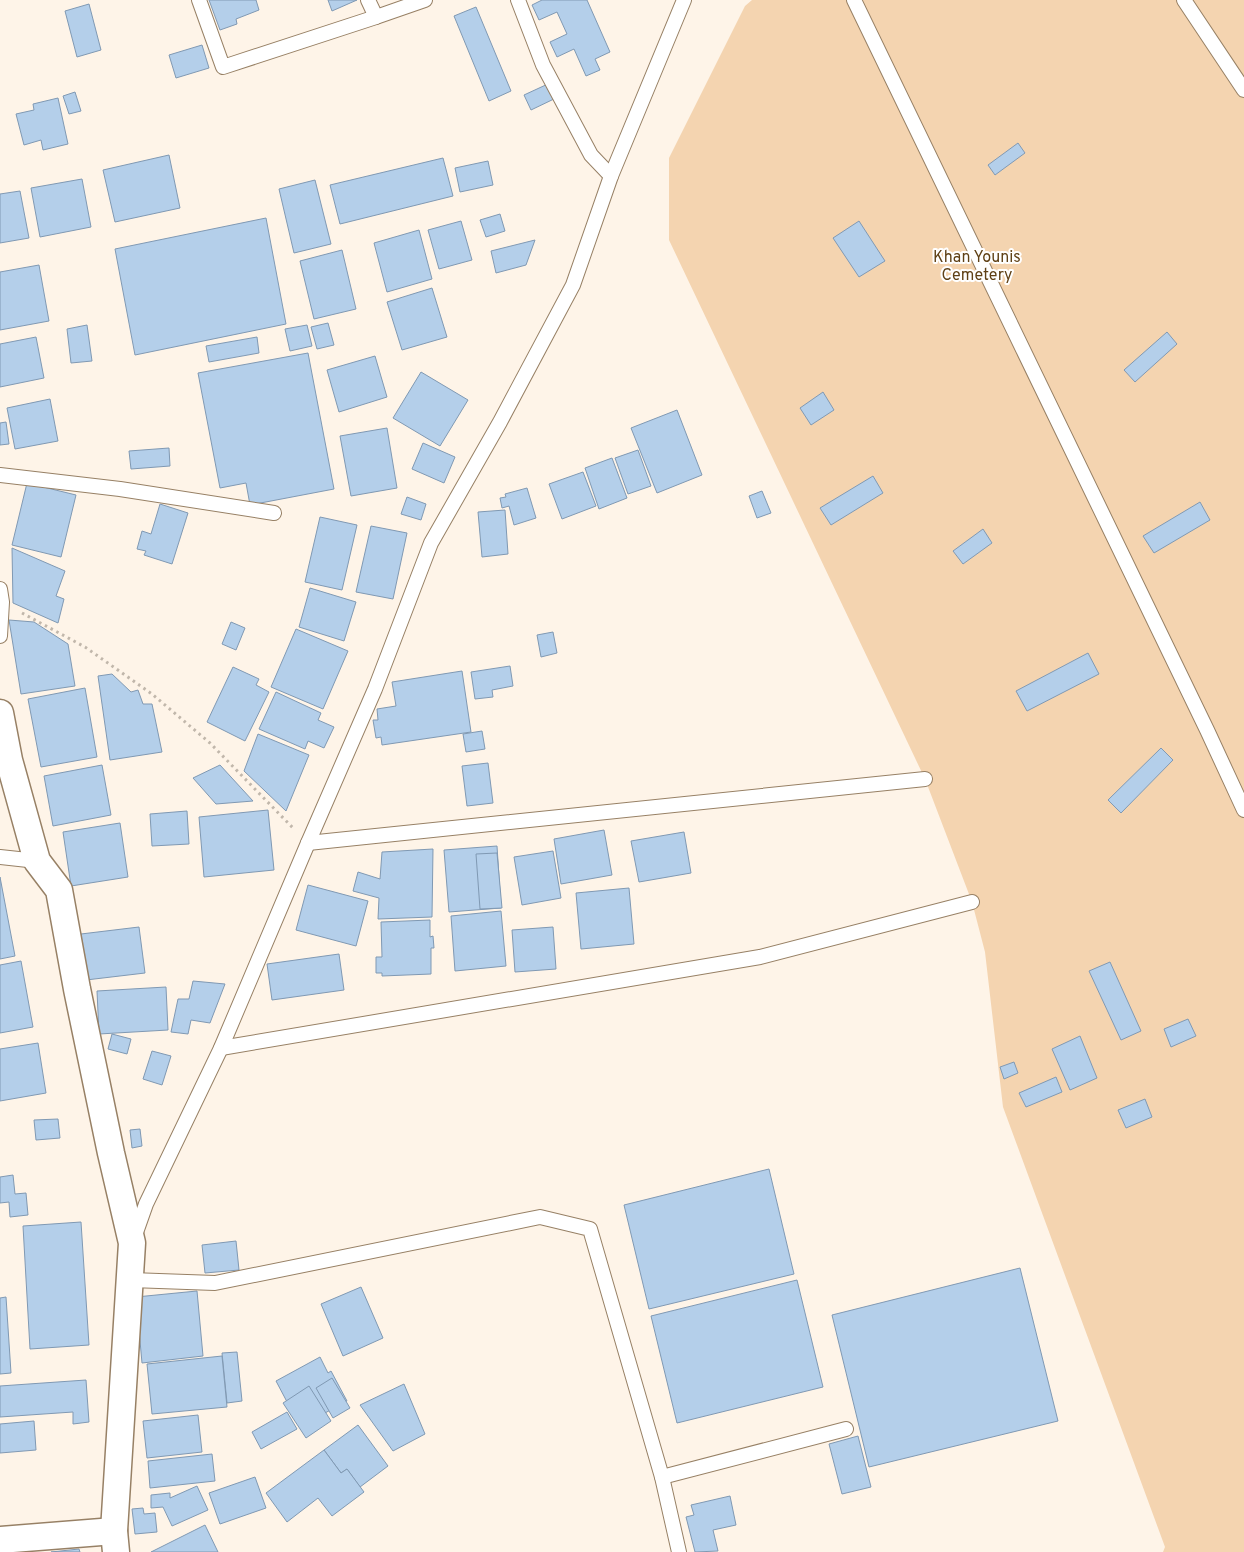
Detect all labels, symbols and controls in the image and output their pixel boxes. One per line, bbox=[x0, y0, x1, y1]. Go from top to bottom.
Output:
park label: Khan Younis Cemetery bbox=[933, 248, 1021, 286]

